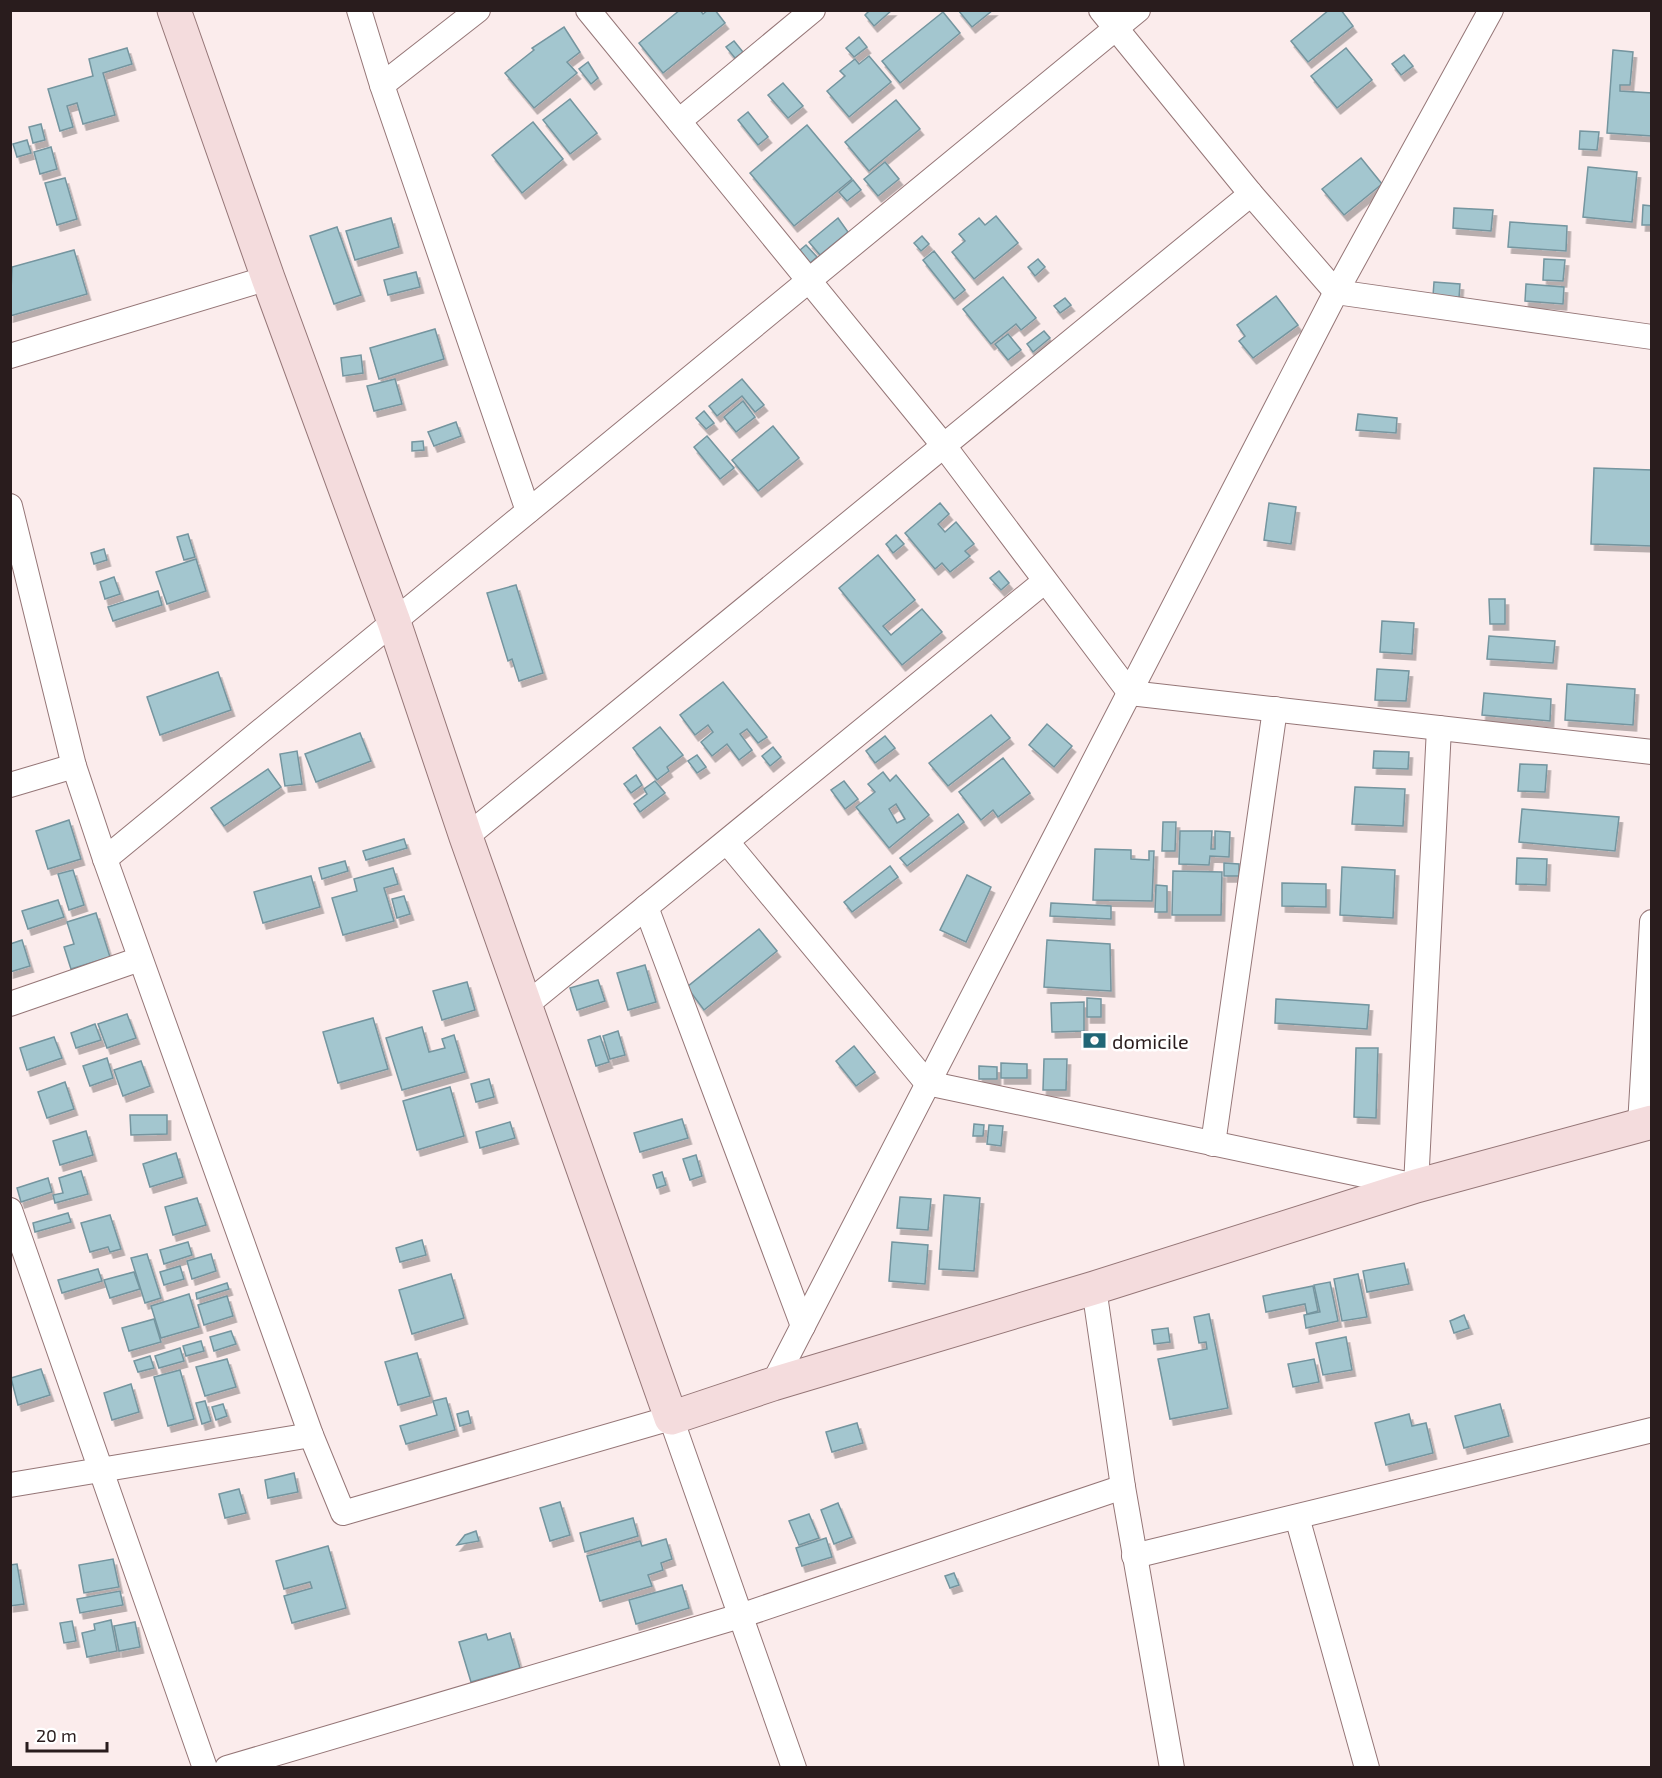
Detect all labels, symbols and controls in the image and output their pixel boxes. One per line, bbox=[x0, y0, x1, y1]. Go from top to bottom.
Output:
bank icon: domicile bbox=[1081, 1028, 1107, 1054]
place label: domicile bbox=[1112, 1029, 1189, 1053]
scale bar bbox=[27, 1715, 106, 1753]
text: 20 m bbox=[36, 1724, 77, 1746]

